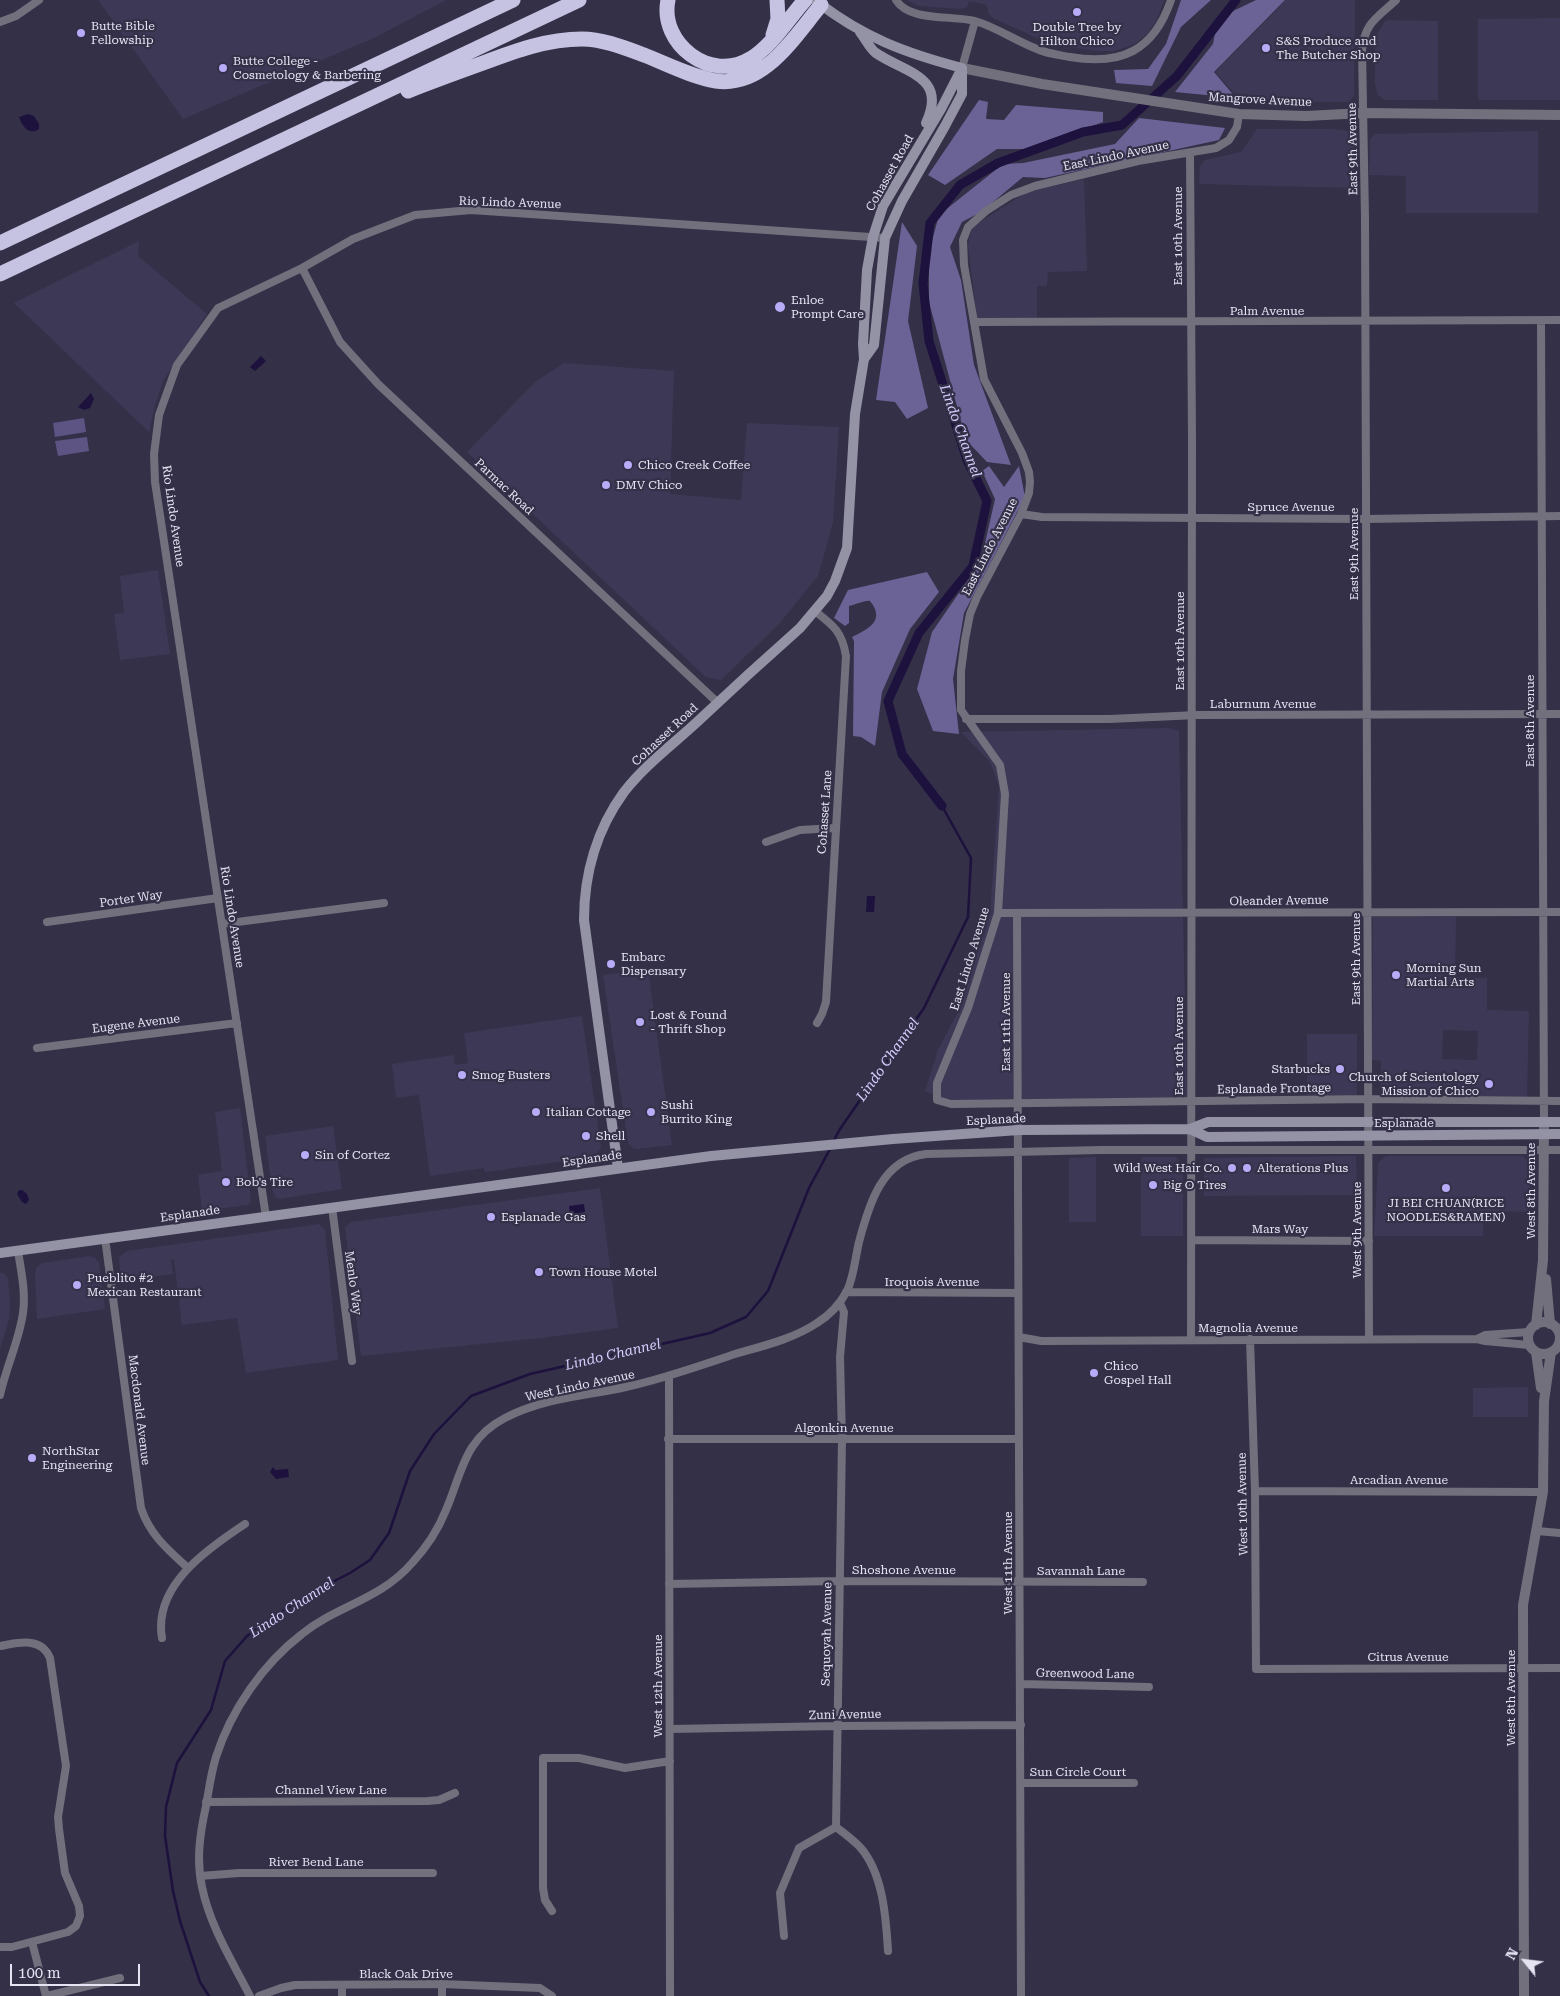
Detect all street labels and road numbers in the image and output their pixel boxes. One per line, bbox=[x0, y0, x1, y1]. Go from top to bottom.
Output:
street label: Mangrove Avenue bbox=[1208, 90, 1312, 110]
street label: East 9th Avenue bbox=[1345, 103, 1361, 195]
street label: Cohasset Road bbox=[863, 132, 917, 214]
street label: East Lindo Avenue bbox=[1062, 138, 1170, 174]
street label: East 10th Avenue bbox=[1171, 186, 1185, 286]
street label: Rio Lindo Avenue bbox=[458, 194, 562, 212]
street label: Palm Avenue bbox=[1230, 304, 1304, 318]
street label: Parmac Road bbox=[472, 456, 536, 518]
street label: Rio Lindo Avenue bbox=[159, 464, 187, 568]
street label: East Lindo Avenue bbox=[959, 496, 1021, 598]
street label: Spruce Avenue bbox=[1247, 500, 1335, 514]
street label: East 9th Avenue bbox=[1347, 508, 1361, 600]
street label: East 10th Avenue bbox=[1173, 591, 1187, 691]
street label: East 8th Avenue bbox=[1523, 675, 1537, 767]
street label: Laburnum Avenue bbox=[1210, 697, 1316, 711]
street label: Cohasset Road bbox=[629, 701, 701, 769]
street label: Cohasset Lane bbox=[815, 770, 835, 854]
street label: Rio Lindo Avenue bbox=[217, 865, 247, 969]
street label: Porter Way bbox=[98, 887, 164, 911]
street label: Oleander Avenue bbox=[1229, 893, 1329, 909]
street label: East Lindo Avenue bbox=[947, 905, 993, 1013]
street label: East 9th Avenue bbox=[1349, 913, 1363, 1005]
street label: East 11th Avenue bbox=[999, 972, 1013, 1072]
street label: East 10th Avenue bbox=[1172, 996, 1186, 1096]
street label: Eugene Avenue bbox=[91, 1011, 181, 1037]
street label: Esplanade Frontage bbox=[1217, 1081, 1331, 1097]
street label: Esplanade bbox=[966, 1111, 1026, 1129]
street label: Esplanade bbox=[1374, 1116, 1434, 1130]
street label: West 8th Avenue bbox=[1524, 1143, 1538, 1239]
street label: Esplanade bbox=[561, 1148, 623, 1170]
street label: West 9th Avenue bbox=[1350, 1182, 1364, 1278]
street label: Esplanade bbox=[159, 1203, 221, 1225]
street label: Mars Way bbox=[1252, 1222, 1308, 1236]
street label: Menlo Way bbox=[341, 1250, 365, 1316]
street label: Iroquois Avenue bbox=[885, 1275, 979, 1289]
street label: Magnolia Avenue bbox=[1198, 1321, 1298, 1335]
street label: Macdonald Avenue bbox=[125, 1354, 153, 1466]
street label: West Lindo Avenue bbox=[524, 1367, 636, 1405]
street label: Algonkin Avenue bbox=[795, 1421, 893, 1435]
street label: West 10th Avenue bbox=[1235, 1452, 1251, 1556]
street label: Arcadian Avenue bbox=[1350, 1473, 1448, 1487]
street label: West 11th Avenue bbox=[1001, 1511, 1015, 1615]
street label: Shoshone Avenue bbox=[852, 1563, 956, 1577]
street label: Savannah Lane bbox=[1037, 1564, 1125, 1578]
street label: Sequoyah Avenue bbox=[819, 1582, 835, 1686]
street label: West 12th Avenue bbox=[651, 1634, 665, 1738]
street label: Citrus Avenue bbox=[1367, 1650, 1449, 1664]
street label: West 8th Avenue bbox=[1504, 1650, 1518, 1746]
street label: Greenwood Lane bbox=[1036, 1666, 1134, 1682]
street label: Zuni Avenue bbox=[809, 1707, 881, 1723]
street label: Sun Circle Court bbox=[1030, 1765, 1126, 1779]
street label: Channel View Lane bbox=[275, 1783, 387, 1797]
street label: River Bend Lane bbox=[269, 1855, 363, 1869]
street label: Black Oak Drive bbox=[359, 1967, 453, 1981]

